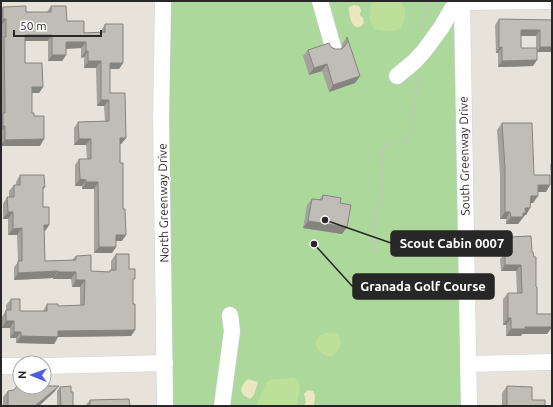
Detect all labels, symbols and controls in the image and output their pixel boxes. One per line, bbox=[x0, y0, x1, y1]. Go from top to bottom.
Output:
scale bar bbox=[14, 12, 101, 38]
text: 50 m bbox=[20, 19, 47, 32]
street label: South Greenway Drive bbox=[456, 96, 472, 216]
street label: North Greenway Drive bbox=[155, 143, 171, 263]
callout: Scout Cabin 0007 bbox=[391, 231, 512, 256]
text: Scout Cabin 0007 bbox=[400, 236, 504, 250]
callout: Granada Golf Course bbox=[353, 274, 494, 299]
text: Granada Golf Course bbox=[360, 279, 486, 293]
north arrow bbox=[12, 355, 52, 395]
text: N bbox=[16, 371, 28, 379]

